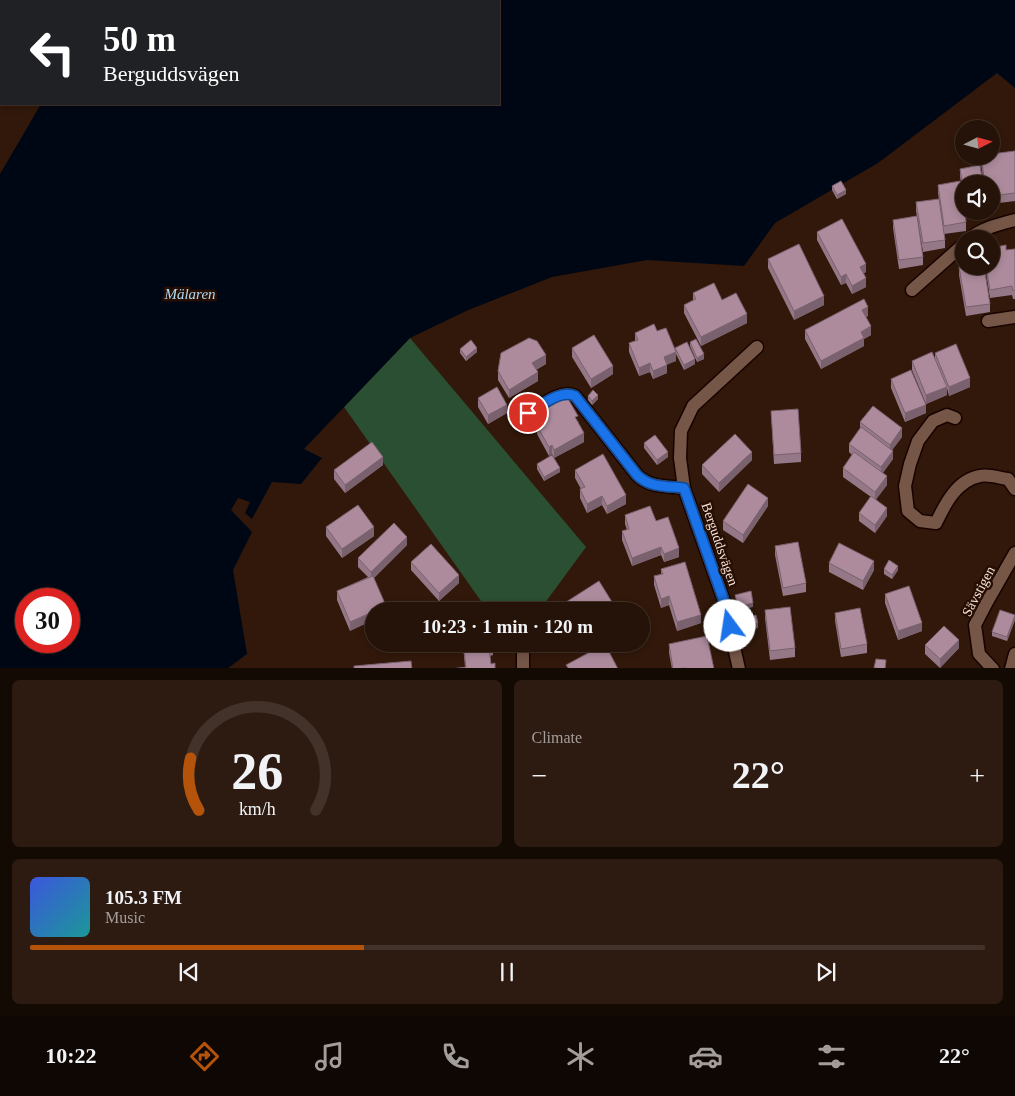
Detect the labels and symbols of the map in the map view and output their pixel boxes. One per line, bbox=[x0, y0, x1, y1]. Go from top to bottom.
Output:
north arrow bbox=[955, 120, 1000, 165]
water label: Mälaren bbox=[163, 286, 216, 302]
pin bbox=[507, 392, 549, 434]
street label: Berguddsvägen bbox=[698, 501, 741, 588]
street label: Sävstigen bbox=[959, 564, 998, 619]
speed limit sign: 30 bbox=[15, 588, 80, 653]
position arrow bbox=[703, 599, 755, 651]

